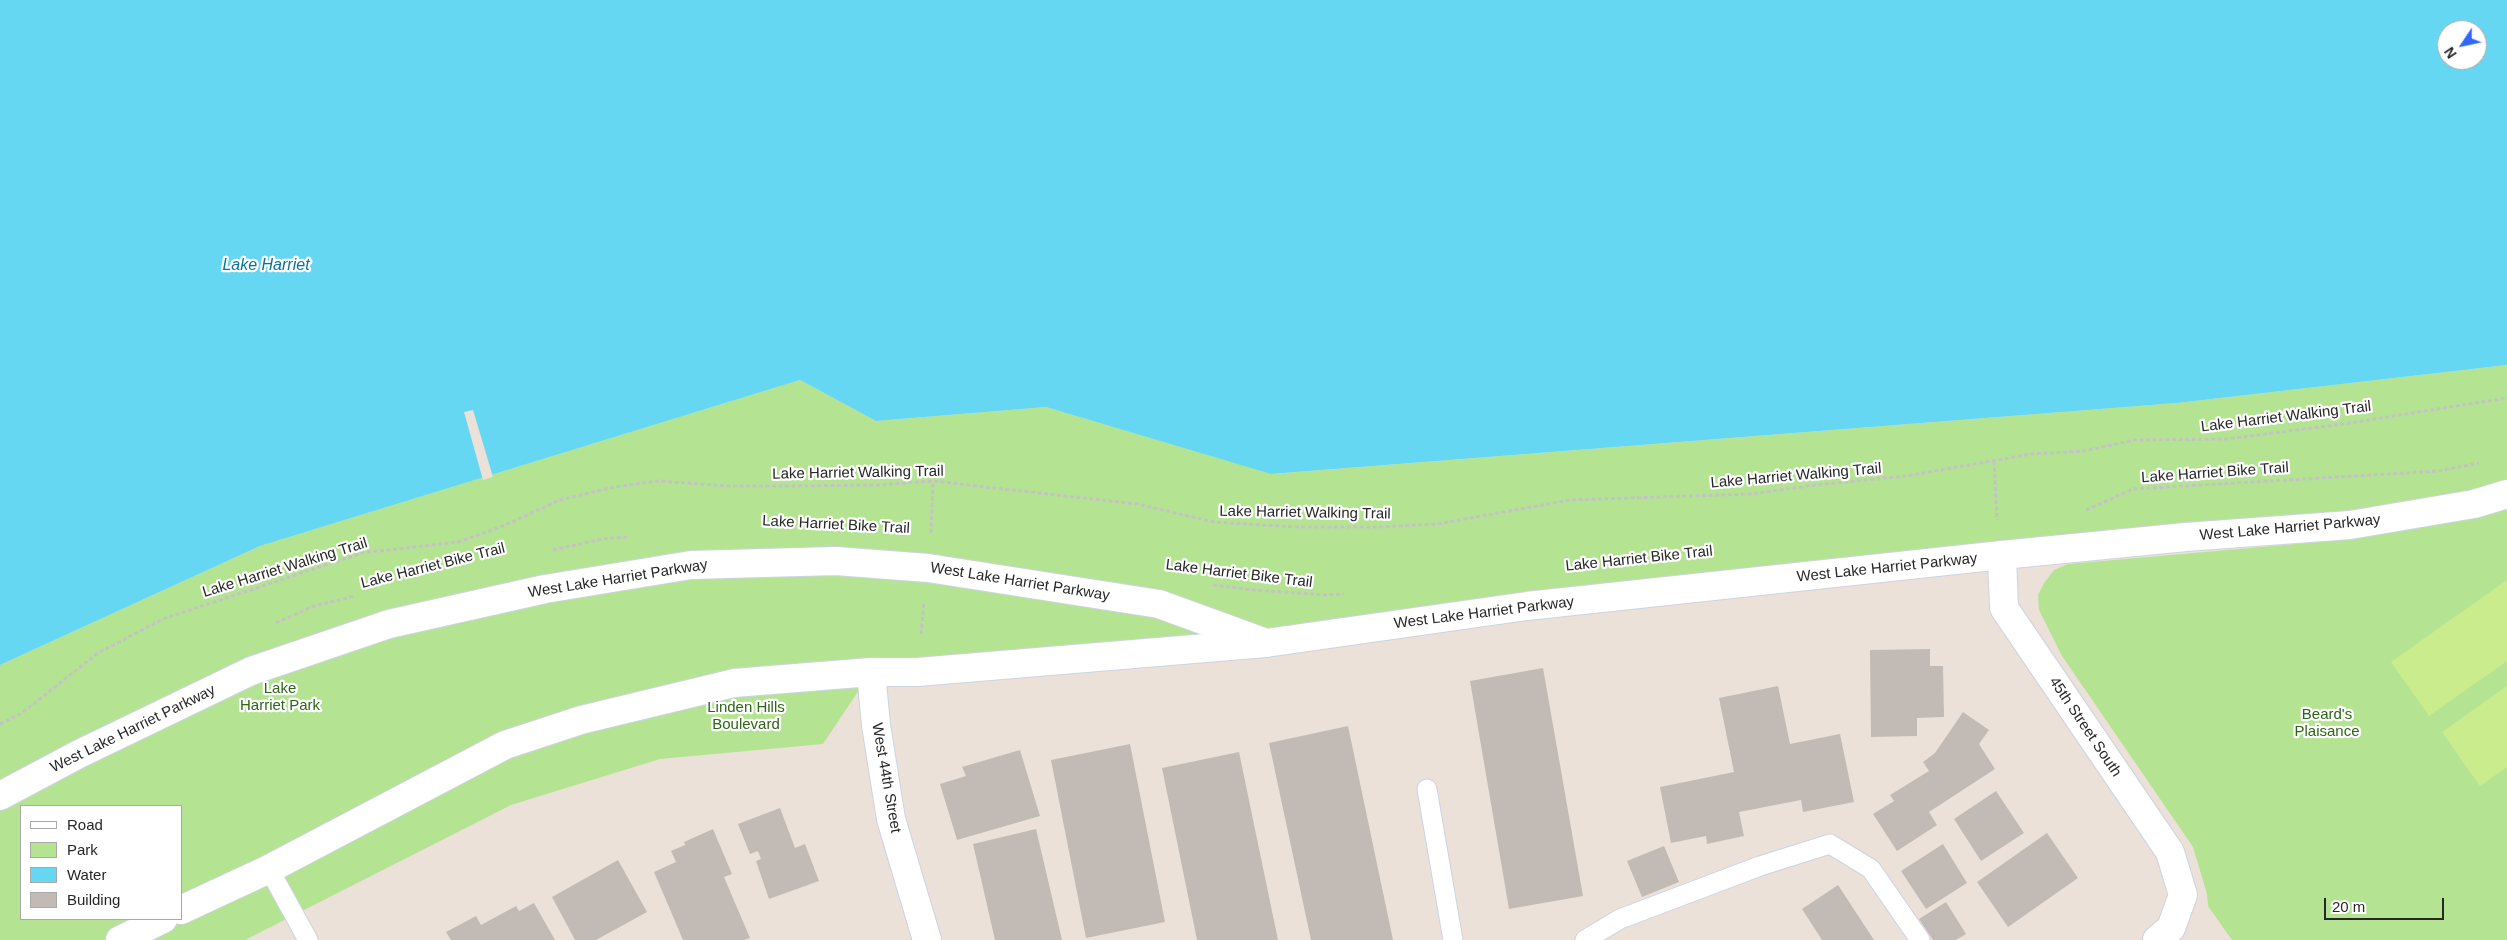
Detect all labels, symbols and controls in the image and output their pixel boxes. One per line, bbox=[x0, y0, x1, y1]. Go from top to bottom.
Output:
north arrow bbox=[2437, 20, 2487, 70]
text: N bbox=[2441, 44, 2460, 61]
water label: Lake Harriet bbox=[222, 256, 310, 276]
street label: Lake Harriet Walking Trail bbox=[2200, 398, 2372, 436]
street label: Lake Harriet Bike Trail bbox=[2141, 459, 2289, 487]
street label: Lake Harriet Walking Trail bbox=[1710, 460, 1882, 492]
street label: Lake Harriet Walking Trail bbox=[772, 463, 944, 483]
street label: Lake Harriet Walking Trail bbox=[1219, 503, 1391, 523]
street label: West Lake Harriet Parkway bbox=[2199, 511, 2381, 545]
street label: Lake Harriet Bike Trail bbox=[762, 512, 910, 538]
street label: Lake Harriet Walking Trail bbox=[200, 534, 370, 602]
street label: Lake Harriet Bike Trail bbox=[359, 539, 507, 593]
street label: Lake Harriet Bike Trail bbox=[1565, 542, 1713, 576]
street label: West Lake Harriet Parkway bbox=[1796, 550, 1978, 586]
street label: West Lake Harriet Parkway bbox=[527, 556, 709, 602]
street label: Lake Harriet Bike Trail bbox=[1165, 556, 1313, 592]
street label: West Lake Harriet Parkway bbox=[929, 559, 1111, 605]
street label: West Lake Harriet Parkway bbox=[1393, 593, 1575, 633]
street label: 45th Street South bbox=[2045, 674, 2125, 780]
park label: Lake Harriet Park bbox=[240, 680, 320, 715]
street label: West Lake Harriet Parkway bbox=[48, 681, 218, 777]
park label: Linden Hills Boulevard bbox=[707, 699, 785, 734]
park label: Beard's Plaisance bbox=[2294, 706, 2360, 741]
street label: West 44th Street bbox=[867, 722, 905, 834]
legend bbox=[20, 805, 182, 920]
text: Road bbox=[67, 816, 103, 833]
text: Park bbox=[67, 841, 98, 858]
text: Water bbox=[67, 866, 106, 883]
scale bar bbox=[2327, 888, 2447, 920]
text: Building bbox=[67, 891, 120, 908]
text: 20 m bbox=[2332, 898, 2365, 915]

